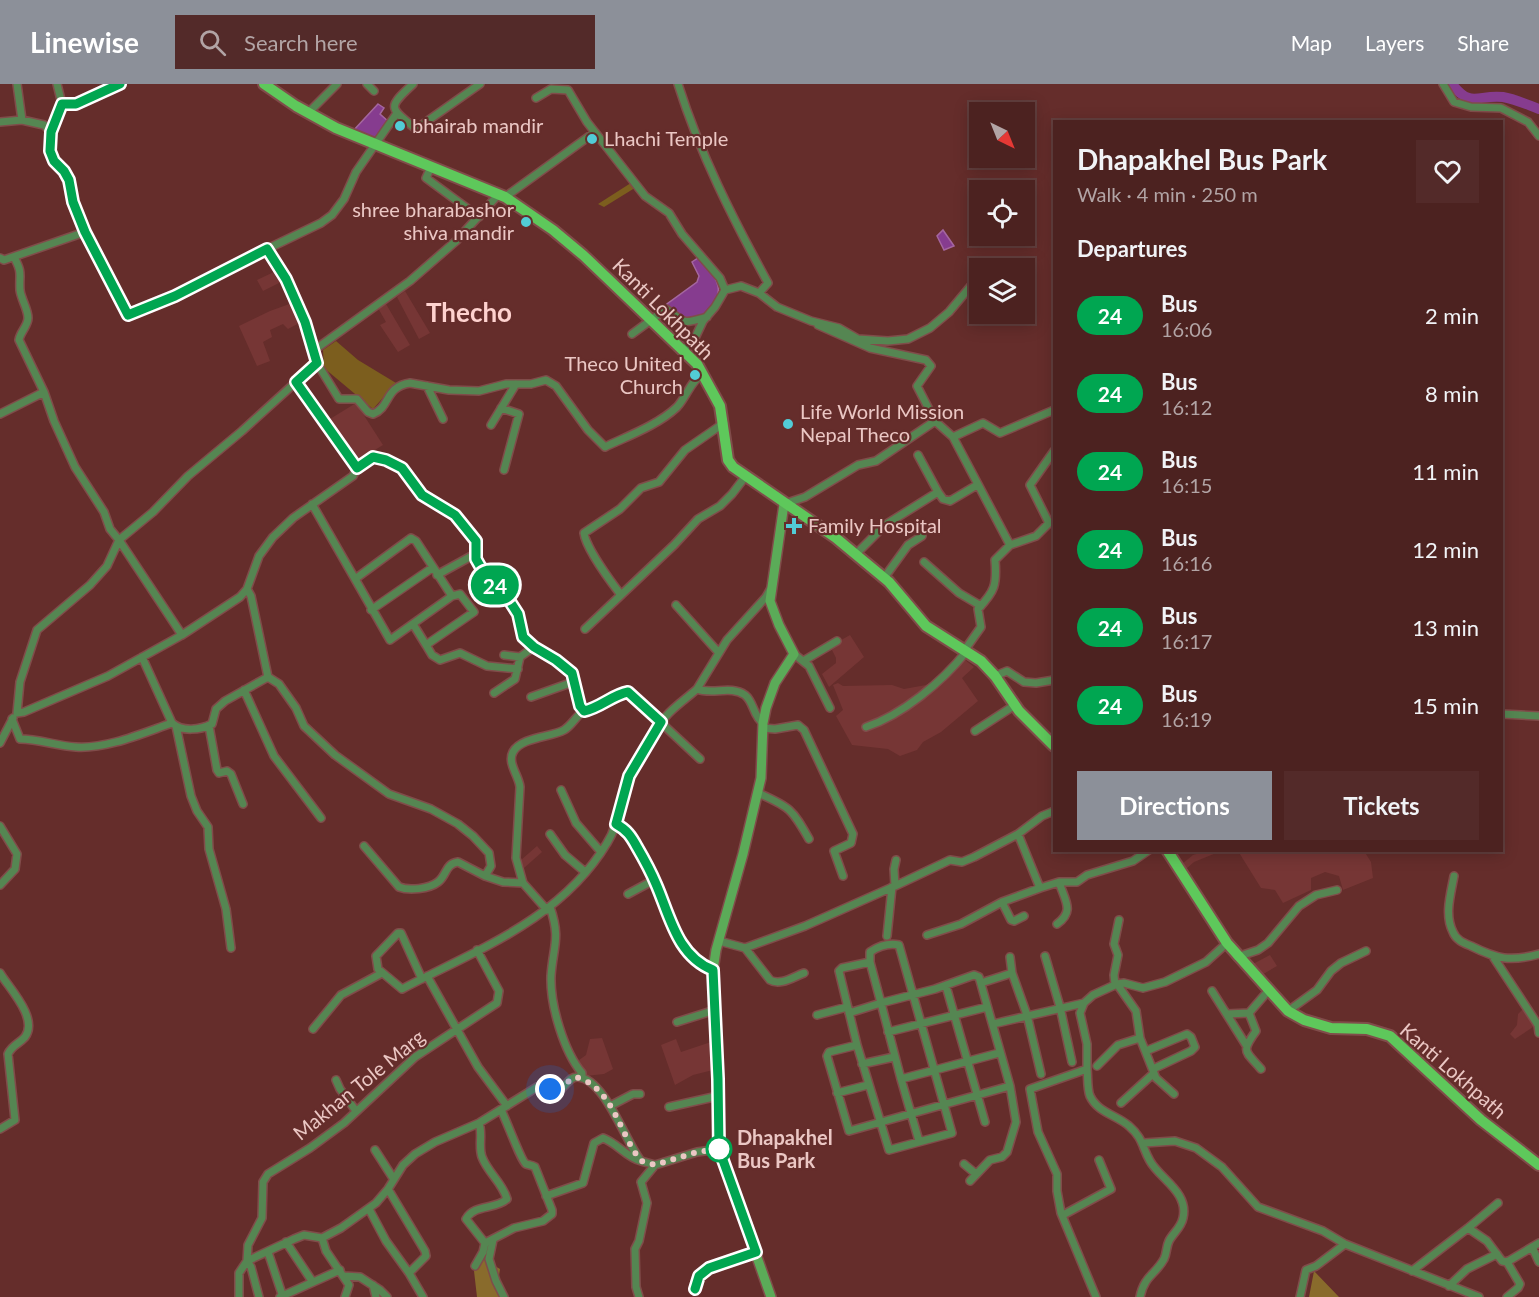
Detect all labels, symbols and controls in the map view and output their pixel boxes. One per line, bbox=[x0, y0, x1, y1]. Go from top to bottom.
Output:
search box bbox=[175, 15, 595, 69]
text: Linewise bbox=[30, 25, 139, 59]
icon: search bbox=[196, 26, 229, 59]
text: Search here bbox=[244, 29, 358, 56]
text: Map bbox=[1291, 30, 1332, 55]
text: Layers bbox=[1365, 30, 1424, 55]
text: Share bbox=[1457, 30, 1509, 55]
north arrow bbox=[969, 102, 1035, 168]
map controls bbox=[969, 102, 1035, 324]
place label: bhairab mandir bbox=[412, 113, 544, 137]
marker: bhairab mandir bbox=[393, 119, 407, 133]
place label: Lhachi Temple bbox=[604, 126, 728, 150]
marker: Lhachi Temple bbox=[585, 132, 599, 146]
button: heart bbox=[1416, 140, 1479, 203]
text: Dhapakhel Bus Park bbox=[1077, 142, 1327, 176]
button: locate bbox=[969, 180, 1035, 246]
text: Walk · 4 min · 250 m bbox=[1077, 182, 1258, 206]
place label: shree bharabashor shiva mandir bbox=[352, 197, 515, 244]
marker: shree bharabashor shiva mandir bbox=[519, 215, 533, 229]
text: Departures bbox=[1077, 235, 1187, 262]
street label: Kanti Lokhpath bbox=[608, 253, 719, 364]
button: layers bbox=[969, 258, 1035, 324]
text: Bus bbox=[1161, 290, 1197, 317]
district label: Thecho bbox=[426, 296, 512, 328]
text: 2 min bbox=[1425, 302, 1479, 329]
text: 24 bbox=[1098, 303, 1122, 328]
text: 16:06 bbox=[1161, 317, 1212, 341]
place label: Theco United Church bbox=[565, 351, 683, 398]
marker: Theco United Church bbox=[688, 368, 702, 382]
text: Bus bbox=[1161, 368, 1197, 395]
text: 8 min bbox=[1425, 380, 1479, 407]
text: 24 bbox=[1098, 381, 1122, 406]
text: 16:12 bbox=[1161, 395, 1212, 419]
place label: Life World Mission Nepal Theco bbox=[800, 399, 964, 446]
marker: Life World Mission Nepal Theco bbox=[781, 417, 795, 431]
text: Bus bbox=[1161, 446, 1197, 473]
text: 11 min bbox=[1412, 458, 1479, 485]
text: 24 bbox=[1098, 459, 1122, 484]
text: 16:15 bbox=[1161, 473, 1212, 497]
place label: Family Hospital bbox=[808, 513, 942, 537]
marker: Family Hospital bbox=[785, 517, 803, 535]
text: Bus bbox=[1161, 524, 1197, 551]
text: 12 min bbox=[1412, 536, 1479, 563]
text: 24 bbox=[1098, 537, 1122, 562]
text: 16:16 bbox=[1161, 551, 1212, 575]
line badge: 24 bbox=[468, 566, 522, 604]
text: 24 bbox=[483, 573, 507, 598]
text: Bus bbox=[1161, 602, 1197, 629]
text: 13 min bbox=[1412, 614, 1479, 641]
text: 24 bbox=[1098, 615, 1122, 640]
text: 16:17 bbox=[1161, 629, 1212, 653]
text: Bus bbox=[1161, 680, 1197, 707]
text: 15 min bbox=[1412, 692, 1479, 719]
text: 24 bbox=[1098, 693, 1122, 718]
text: 16:19 bbox=[1161, 707, 1212, 731]
button: Directions bbox=[1077, 771, 1272, 840]
button: Tickets bbox=[1284, 771, 1479, 840]
street label: Kanti Lokhpath bbox=[1396, 1018, 1512, 1123]
street label: Makhan Tole Marg bbox=[288, 1024, 429, 1144]
your location bbox=[535, 1074, 565, 1104]
place label: Dhapakhel Bus Park bbox=[737, 1125, 833, 1172]
marker: Dhapakhel Bus Park bbox=[706, 1136, 732, 1162]

